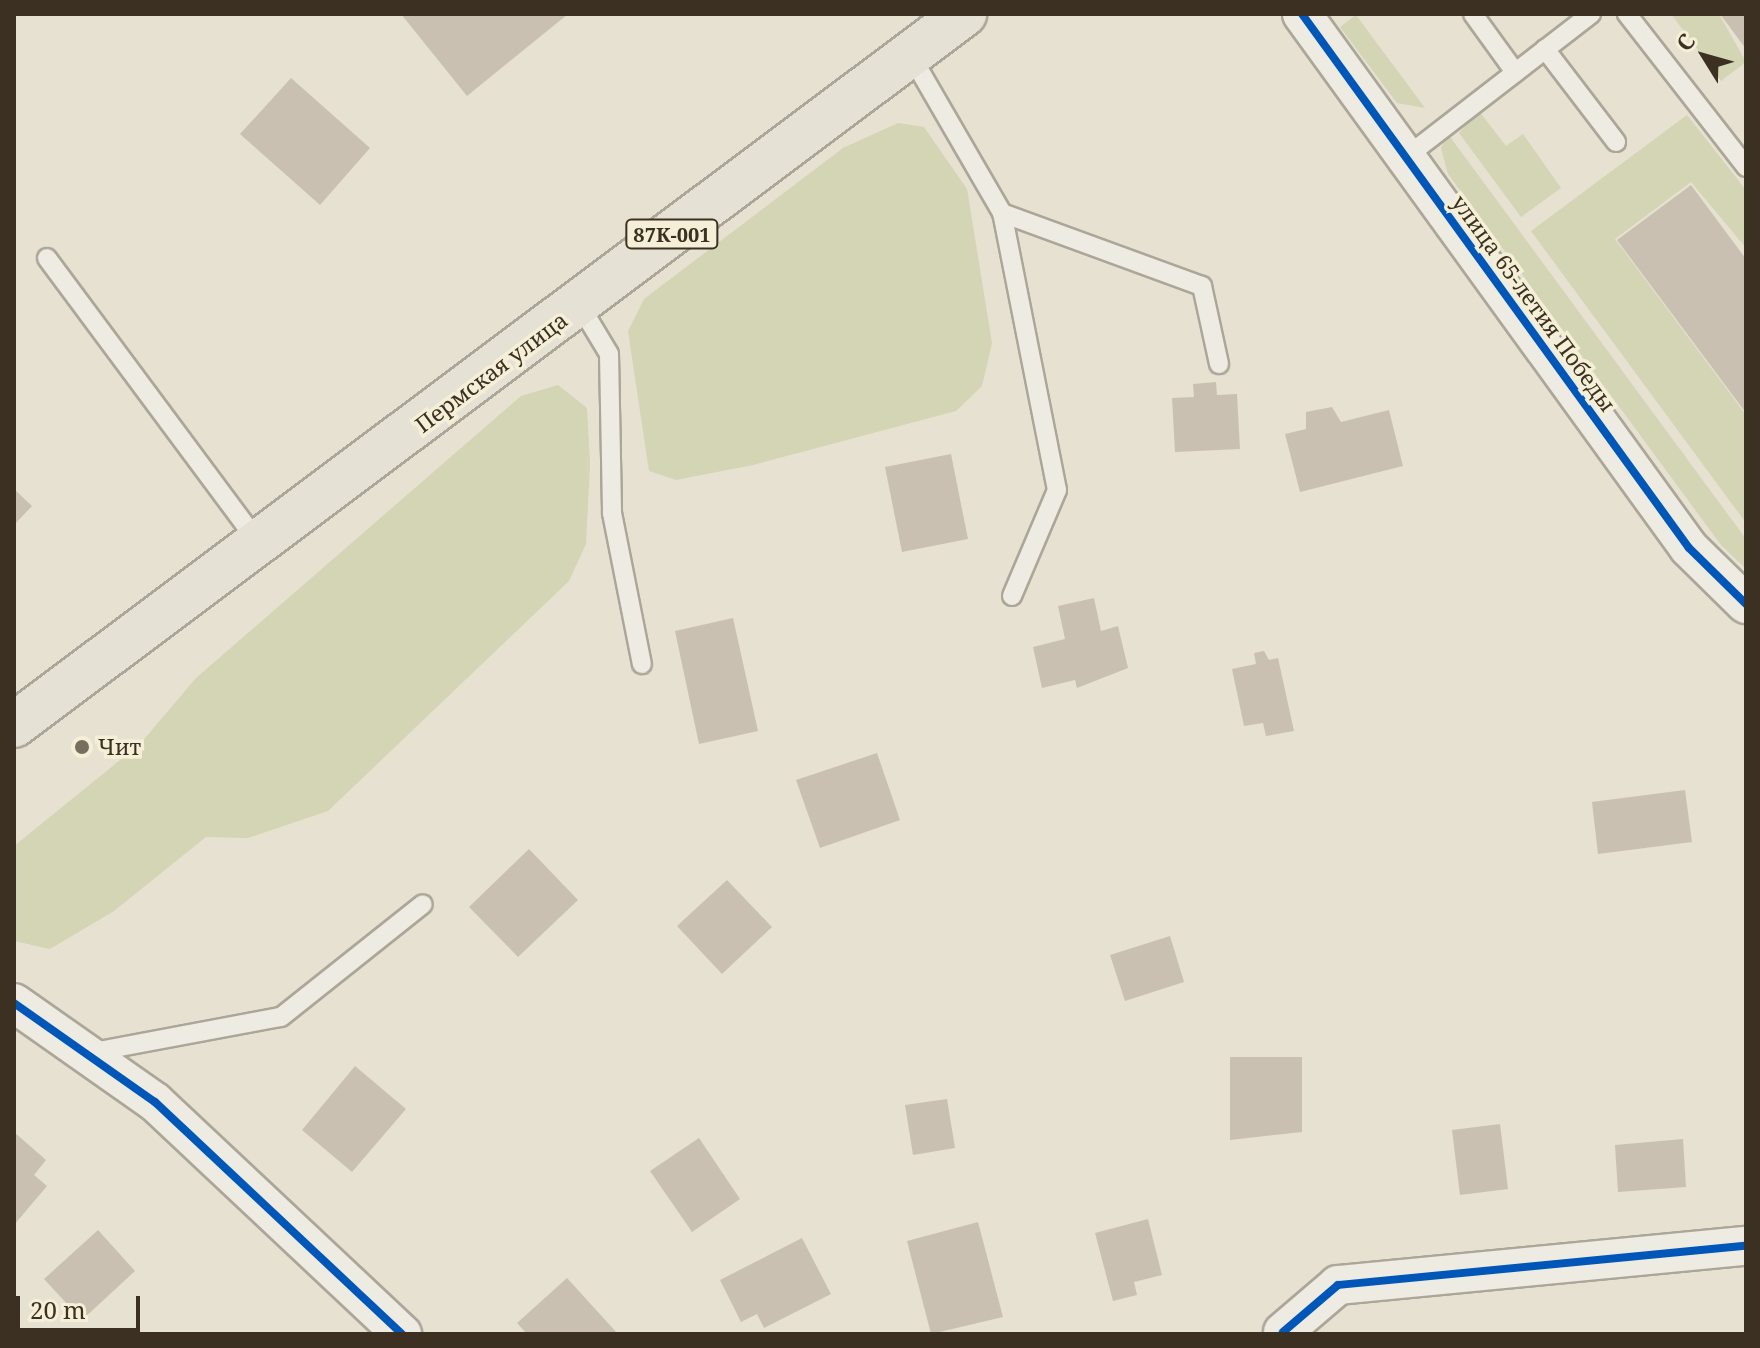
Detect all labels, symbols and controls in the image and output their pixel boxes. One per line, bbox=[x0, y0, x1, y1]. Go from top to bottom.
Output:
north arrow bbox=[1664, 16, 1744, 96]
text: С bbox=[1668, 27, 1701, 56]
street label: улица 65-летия Победы bbox=[1447, 190, 1621, 416]
road number: 87К-001 bbox=[624, 218, 720, 250]
street label: Пермская улица bbox=[410, 306, 572, 438]
place label: Чит bbox=[98, 734, 141, 760]
marker: Чит bbox=[73, 738, 91, 756]
scale bar bbox=[20, 1280, 144, 1330]
text: 20 m bbox=[30, 1293, 86, 1326]

